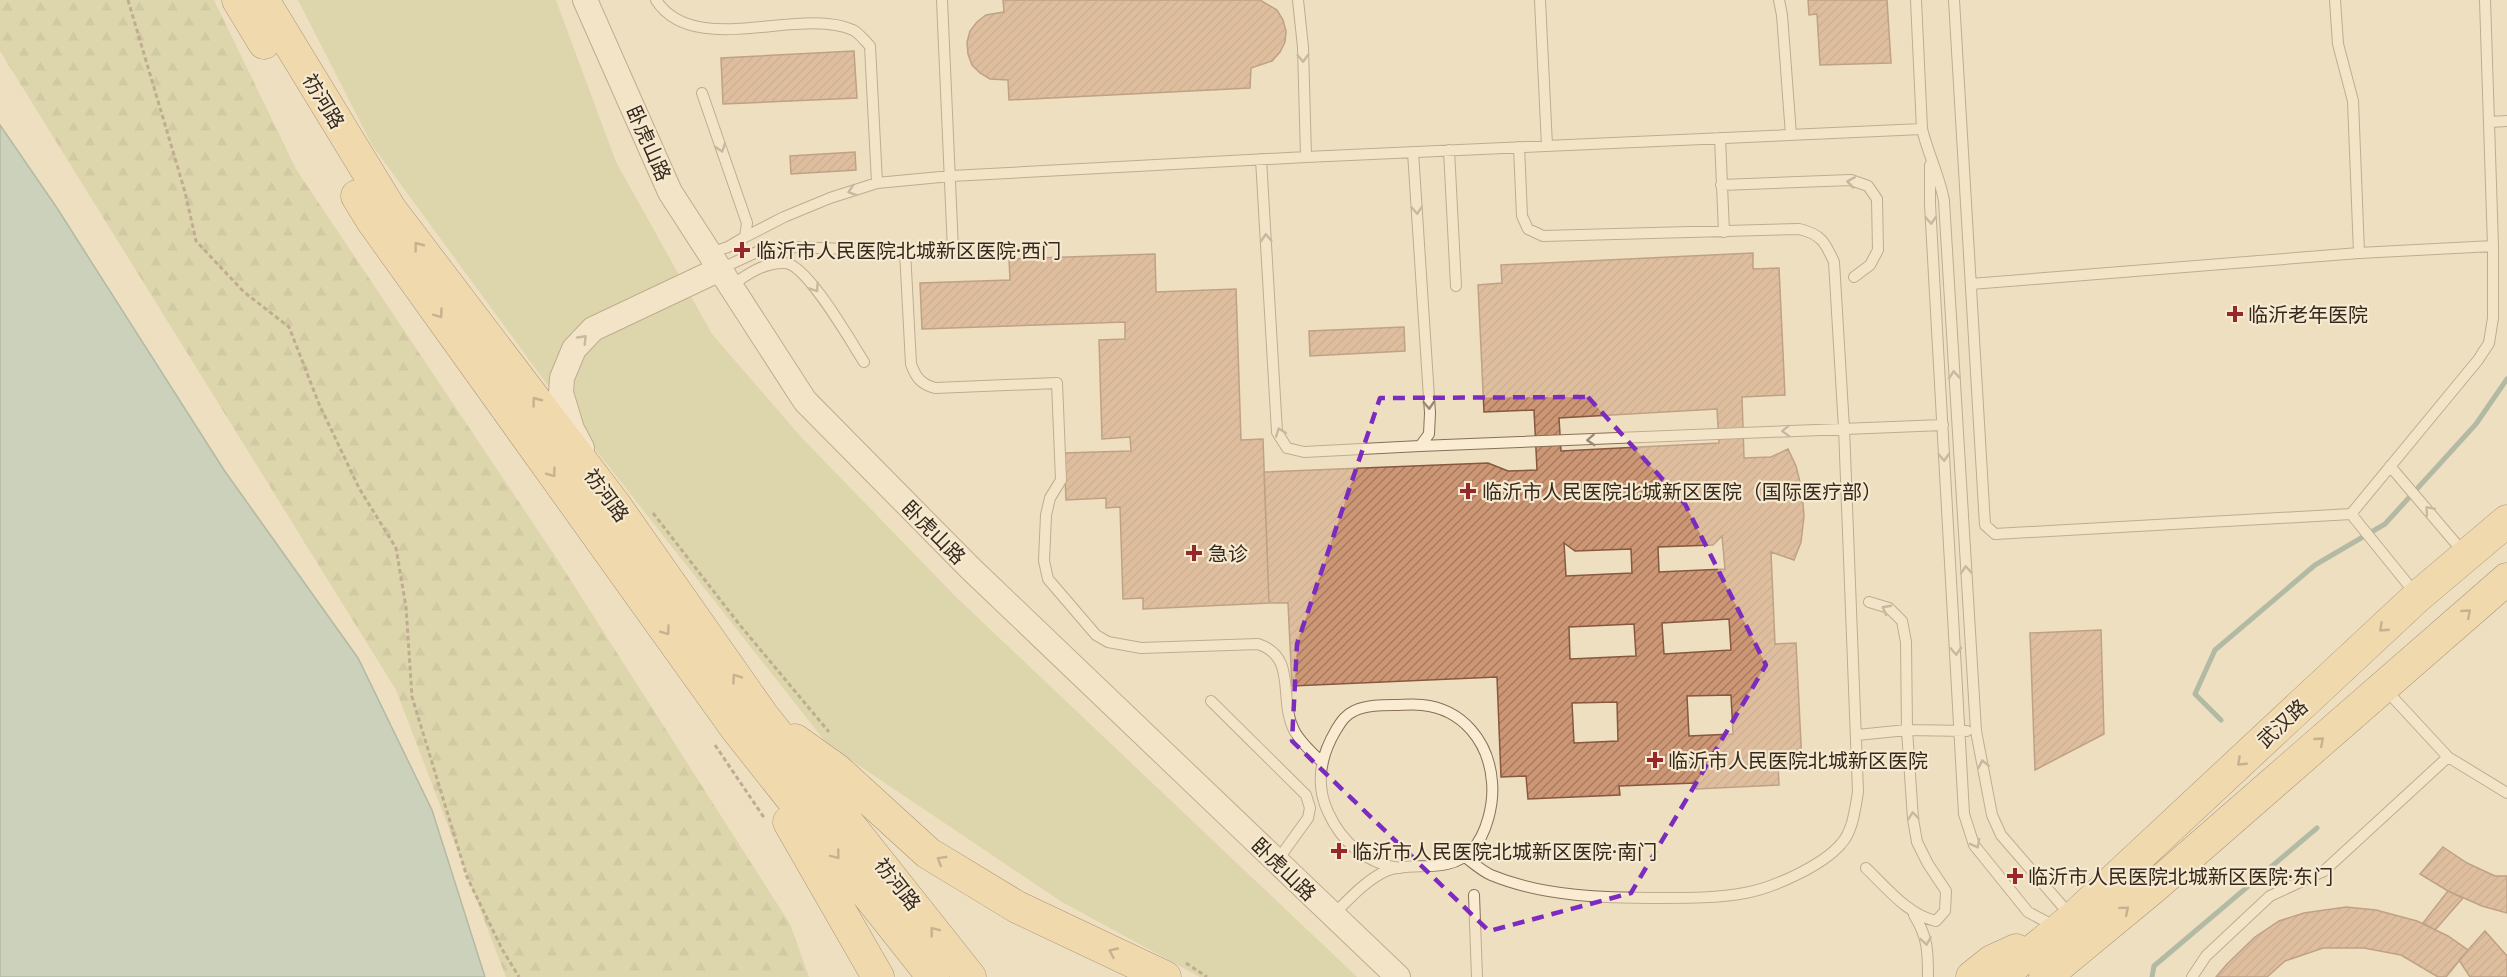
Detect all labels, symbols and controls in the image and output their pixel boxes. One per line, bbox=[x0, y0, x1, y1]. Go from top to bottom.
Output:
one-way arrow bbox=[1297, 54, 1310, 63]
street label: 祊河路 bbox=[297, 68, 351, 134]
street label: 卧虎山路 bbox=[620, 101, 678, 185]
one-way arrow bbox=[714, 142, 727, 153]
one-way arrow bbox=[1847, 176, 1857, 189]
one-way arrow bbox=[847, 183, 858, 196]
one-way arrow bbox=[1410, 206, 1423, 215]
one-way arrow bbox=[1924, 215, 1937, 224]
one-way arrow bbox=[1259, 234, 1272, 243]
place label: 临沂市人民医院北城新区医院·西门 bbox=[756, 237, 1061, 264]
marker: 临沂市人民医院北城新区医院·西门 bbox=[733, 241, 751, 259]
one-way arrow bbox=[414, 242, 425, 253]
one-way arrow bbox=[808, 281, 819, 292]
place label: 临沂老年医院 bbox=[2248, 301, 2368, 328]
marker: 临沂老年医院 bbox=[2226, 305, 2244, 323]
one-way arrow bbox=[432, 308, 443, 319]
one-way arrow bbox=[576, 336, 587, 346]
one-way arrow bbox=[1948, 371, 1961, 380]
one-way arrow bbox=[532, 397, 543, 408]
one-way arrow bbox=[1423, 400, 1436, 409]
one-way arrow bbox=[1781, 424, 1790, 437]
one-way arrow bbox=[1274, 428, 1287, 438]
one-way arrow bbox=[1586, 433, 1595, 446]
one-way arrow bbox=[1938, 452, 1951, 461]
street label: 祊河路 bbox=[578, 463, 636, 527]
one-way arrow bbox=[545, 466, 556, 477]
place label: 临沂市人民医院北城新区医院（国际医疗部） bbox=[1482, 478, 1882, 505]
marker: 临沂市人民医院北城新区医院（国际医疗部） bbox=[1459, 482, 1477, 500]
street label: 卧虎山路 bbox=[896, 494, 972, 570]
one-way arrow bbox=[2425, 506, 2436, 517]
place label: 急诊 bbox=[1208, 540, 1248, 567]
marker: 急诊 bbox=[1185, 544, 1203, 562]
one-way arrow bbox=[1960, 565, 1973, 574]
one-way arrow bbox=[1882, 605, 1892, 616]
one-way arrow bbox=[2460, 609, 2471, 620]
one-way arrow bbox=[2380, 621, 2391, 632]
one-way arrow bbox=[659, 625, 670, 636]
one-way arrow bbox=[1950, 647, 1963, 656]
one-way arrow bbox=[732, 674, 743, 685]
street label: 武汉路 bbox=[2251, 693, 2313, 753]
one-way arrow bbox=[2313, 737, 2324, 748]
place label: 临沂市人民医院北城新区医院 bbox=[1668, 747, 1928, 774]
marker: 临沂市人民医院北城新区医院 bbox=[1646, 751, 1664, 769]
one-way arrow bbox=[2237, 754, 2248, 765]
one-way arrow bbox=[1977, 759, 1989, 769]
one-way arrow bbox=[1907, 811, 1920, 820]
street label: 卧虎山路 bbox=[1246, 832, 1322, 906]
one-way arrow bbox=[1969, 837, 1980, 848]
place label: 临沂市人民医院北城新区医院·南门 bbox=[1352, 838, 1657, 865]
marker: 临沂市人民医院北城新区医院·南门 bbox=[1330, 842, 1348, 860]
one-way arrow bbox=[829, 849, 840, 860]
street label: 祊河路 bbox=[869, 852, 927, 916]
one-way arrow bbox=[937, 856, 947, 868]
place label: 临沂市人民医院北城新区医院·东门 bbox=[2028, 863, 2333, 890]
marker: 临沂市人民医院北城新区医院·东门 bbox=[2006, 867, 2024, 885]
one-way arrow bbox=[2119, 907, 2130, 918]
one-way arrow bbox=[931, 927, 942, 938]
one-way arrow bbox=[1919, 936, 1932, 946]
one-way arrow bbox=[1108, 947, 1119, 959]

